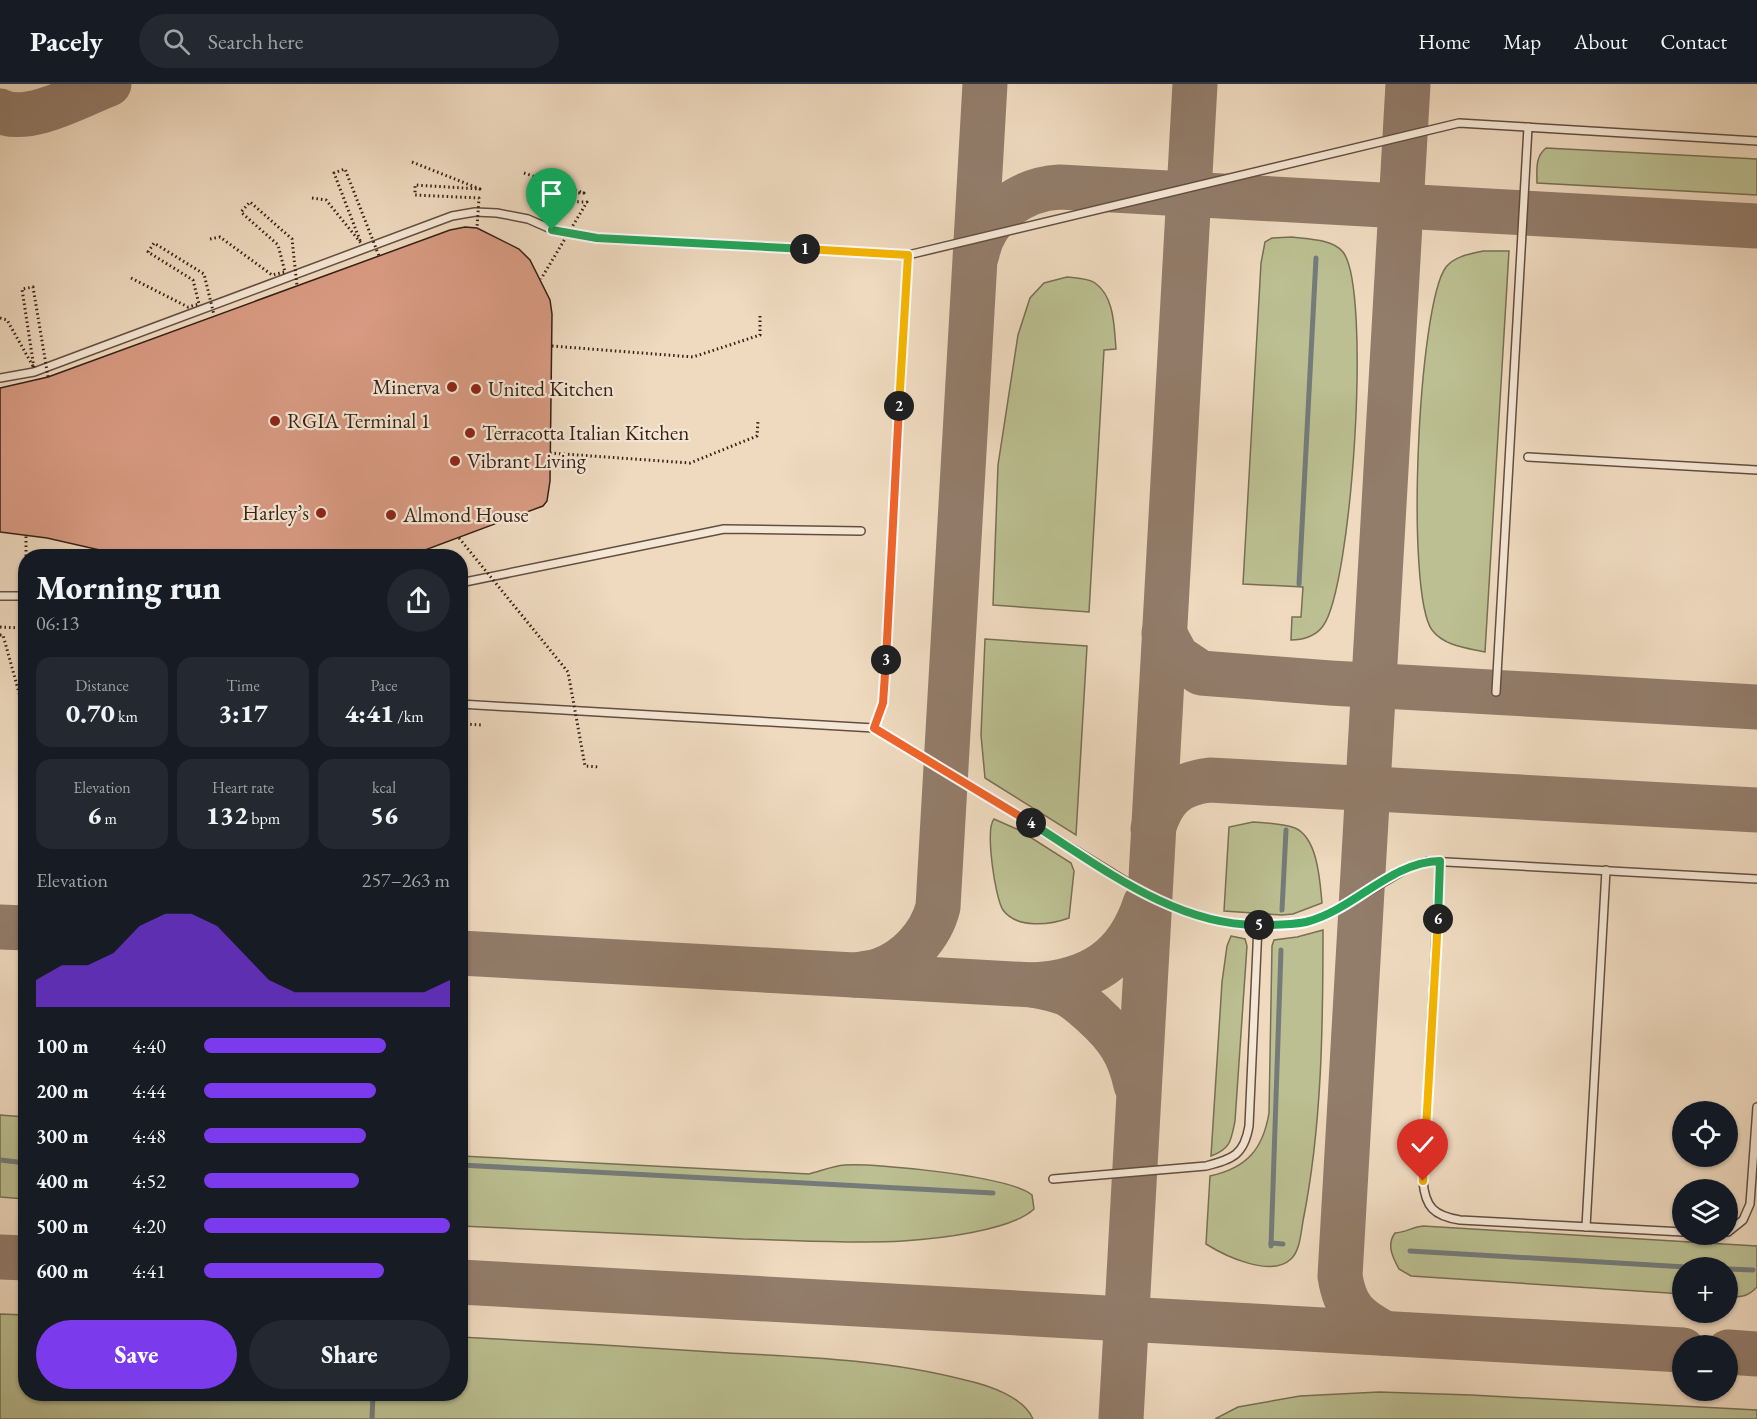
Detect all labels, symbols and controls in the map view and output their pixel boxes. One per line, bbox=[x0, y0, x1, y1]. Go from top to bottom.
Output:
search box bbox=[139, 14, 559, 68]
text: Pacely bbox=[30, 23, 103, 59]
icon: search bbox=[160, 25, 193, 58]
text: Search here bbox=[208, 27, 303, 56]
text: Home bbox=[1418, 28, 1470, 55]
text: Map bbox=[1503, 28, 1541, 55]
text: About bbox=[1574, 28, 1627, 55]
text: Contact bbox=[1660, 28, 1727, 55]
pin bbox=[526, 168, 577, 230]
icon: arrive bbox=[535, 177, 568, 210]
pin: 1 bbox=[790, 234, 820, 264]
text: 1 bbox=[801, 238, 809, 259]
place label: Minerva bbox=[372, 373, 441, 400]
place label: United Kitchen bbox=[488, 375, 614, 402]
marker: Minerva bbox=[445, 380, 459, 394]
marker: United Kitchen bbox=[469, 382, 483, 396]
pin: 2 bbox=[884, 391, 914, 421]
text: 2 bbox=[895, 395, 903, 416]
place label: RGIA Terminal 1 bbox=[287, 407, 431, 434]
marker: RGIA Terminal 1 bbox=[268, 414, 282, 428]
place label: Terracotta Italian Kitchen bbox=[482, 419, 689, 446]
marker: Terracotta Italian Kitchen bbox=[463, 426, 477, 440]
place label: Vibrant Living bbox=[467, 447, 587, 474]
marker: Vibrant Living bbox=[448, 454, 462, 468]
place label: Harley’s bbox=[242, 499, 309, 526]
place label: Almond House bbox=[402, 501, 529, 528]
marker: Harley’s bbox=[314, 506, 328, 520]
marker: Almond House bbox=[384, 508, 398, 522]
text: Morning run bbox=[36, 566, 221, 609]
button: share bbox=[387, 569, 450, 632]
text: 06:13 bbox=[36, 610, 79, 636]
pin: 3 bbox=[871, 645, 901, 675]
text: 3 bbox=[882, 649, 890, 670]
text: Distance bbox=[75, 675, 129, 696]
text: Time bbox=[226, 675, 260, 696]
text: Pace bbox=[371, 675, 397, 696]
text: 0.70 bbox=[66, 696, 115, 730]
text: 3:17 bbox=[218, 696, 268, 730]
text: 4:41 bbox=[344, 696, 394, 730]
text: km bbox=[115, 706, 138, 727]
text: /km bbox=[394, 706, 424, 727]
text: Elevation bbox=[73, 777, 131, 798]
text: Heart rate bbox=[212, 777, 274, 798]
text: kcal bbox=[372, 777, 396, 798]
text: 6 bbox=[87, 798, 101, 832]
text: 132 bbox=[206, 798, 248, 832]
text: 56 bbox=[370, 798, 398, 832]
text: m bbox=[101, 808, 117, 829]
text: bpm bbox=[248, 808, 280, 829]
pin: 4 bbox=[1016, 808, 1046, 838]
text: 4 bbox=[1027, 812, 1035, 833]
text: Elevation bbox=[36, 867, 108, 893]
text: 257–263 m bbox=[362, 867, 450, 893]
pin: 6 bbox=[1423, 904, 1453, 934]
text: 6 bbox=[1434, 908, 1442, 929]
pin: 5 bbox=[1244, 910, 1274, 940]
text: 5 bbox=[1255, 914, 1263, 935]
text: 100 m bbox=[36, 1033, 89, 1059]
text: 4:40 bbox=[132, 1033, 166, 1059]
text: 200 m bbox=[36, 1078, 89, 1104]
text: 4:44 bbox=[132, 1078, 166, 1104]
map controls bbox=[1672, 1101, 1738, 1401]
button: locate bbox=[1672, 1101, 1738, 1167]
pin bbox=[1397, 1119, 1448, 1181]
text: 300 m bbox=[36, 1123, 89, 1149]
text: 4:48 bbox=[132, 1123, 166, 1149]
icon: check bbox=[1406, 1128, 1439, 1161]
text: 400 m bbox=[36, 1168, 89, 1194]
text: 4:52 bbox=[132, 1168, 166, 1194]
button: layers bbox=[1672, 1179, 1738, 1245]
text: 500 m bbox=[36, 1213, 89, 1239]
text: 4:20 bbox=[132, 1213, 166, 1239]
button: + bbox=[1672, 1257, 1738, 1323]
text: 600 m bbox=[36, 1258, 89, 1284]
text: 4:41 bbox=[132, 1258, 166, 1284]
button: Save bbox=[36, 1320, 237, 1389]
button: Share bbox=[249, 1320, 450, 1389]
button: − bbox=[1672, 1335, 1738, 1401]

